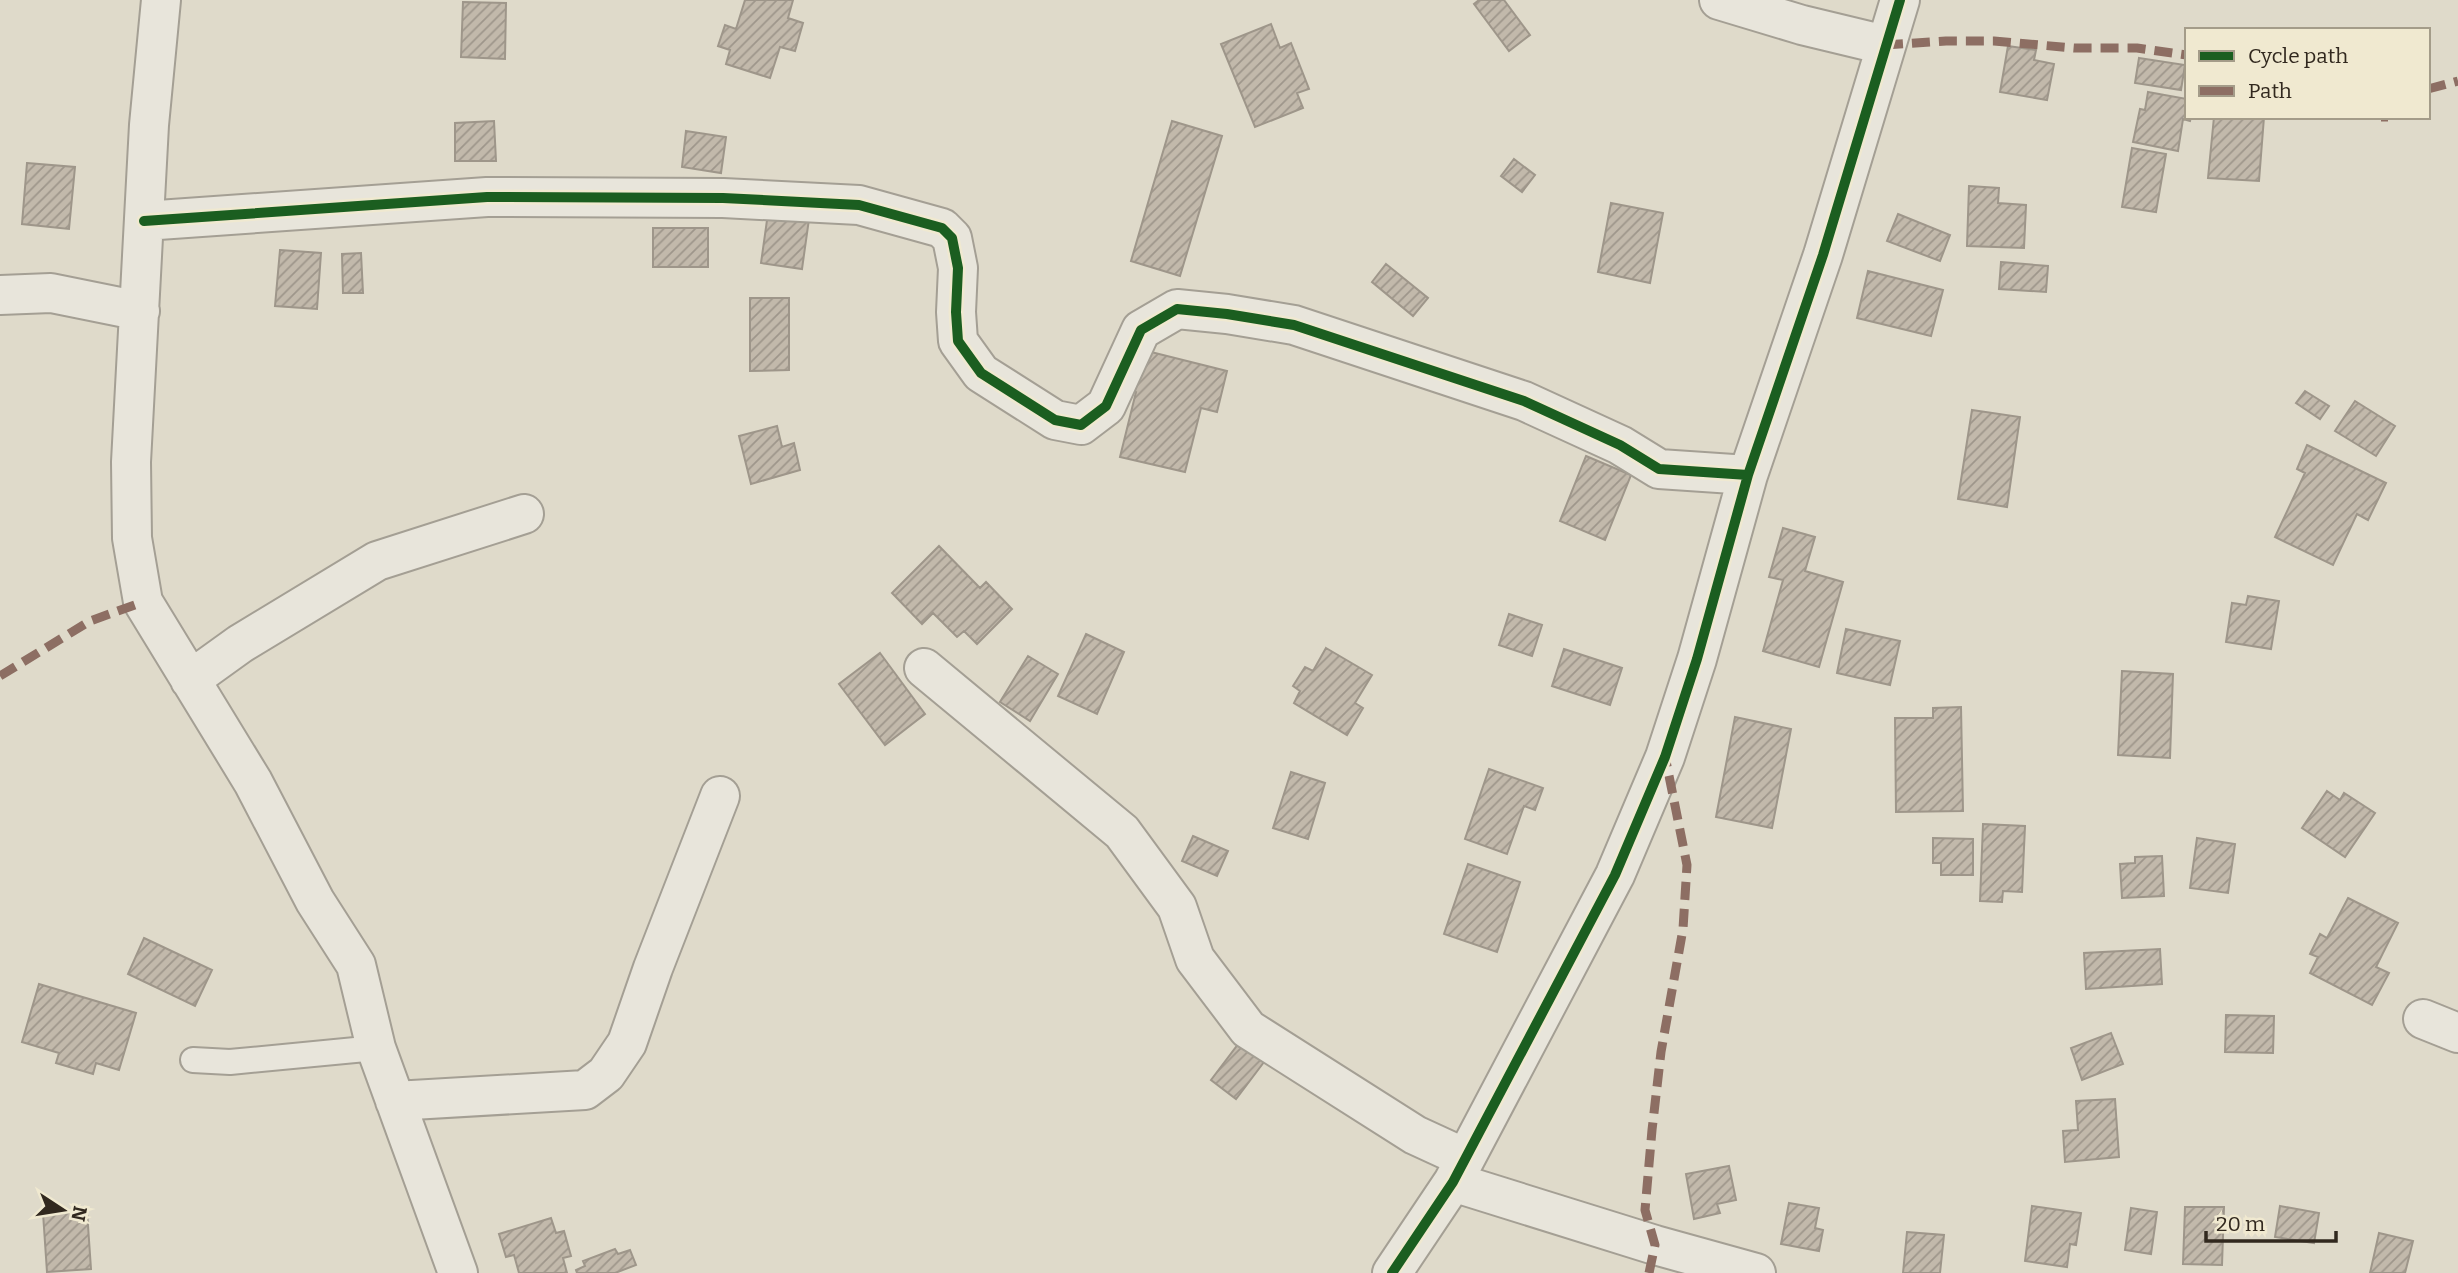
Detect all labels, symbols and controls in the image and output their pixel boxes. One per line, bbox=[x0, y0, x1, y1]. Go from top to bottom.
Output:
legend bbox=[2185, 28, 2430, 119]
text: Cycle path bbox=[2248, 43, 2348, 69]
text: Path bbox=[2248, 78, 2292, 104]
north arrow bbox=[28, 1175, 98, 1245]
scale bar bbox=[2206, 1200, 2336, 1244]
text: N bbox=[66, 1204, 92, 1223]
text: 20 m bbox=[2216, 1211, 2265, 1237]

